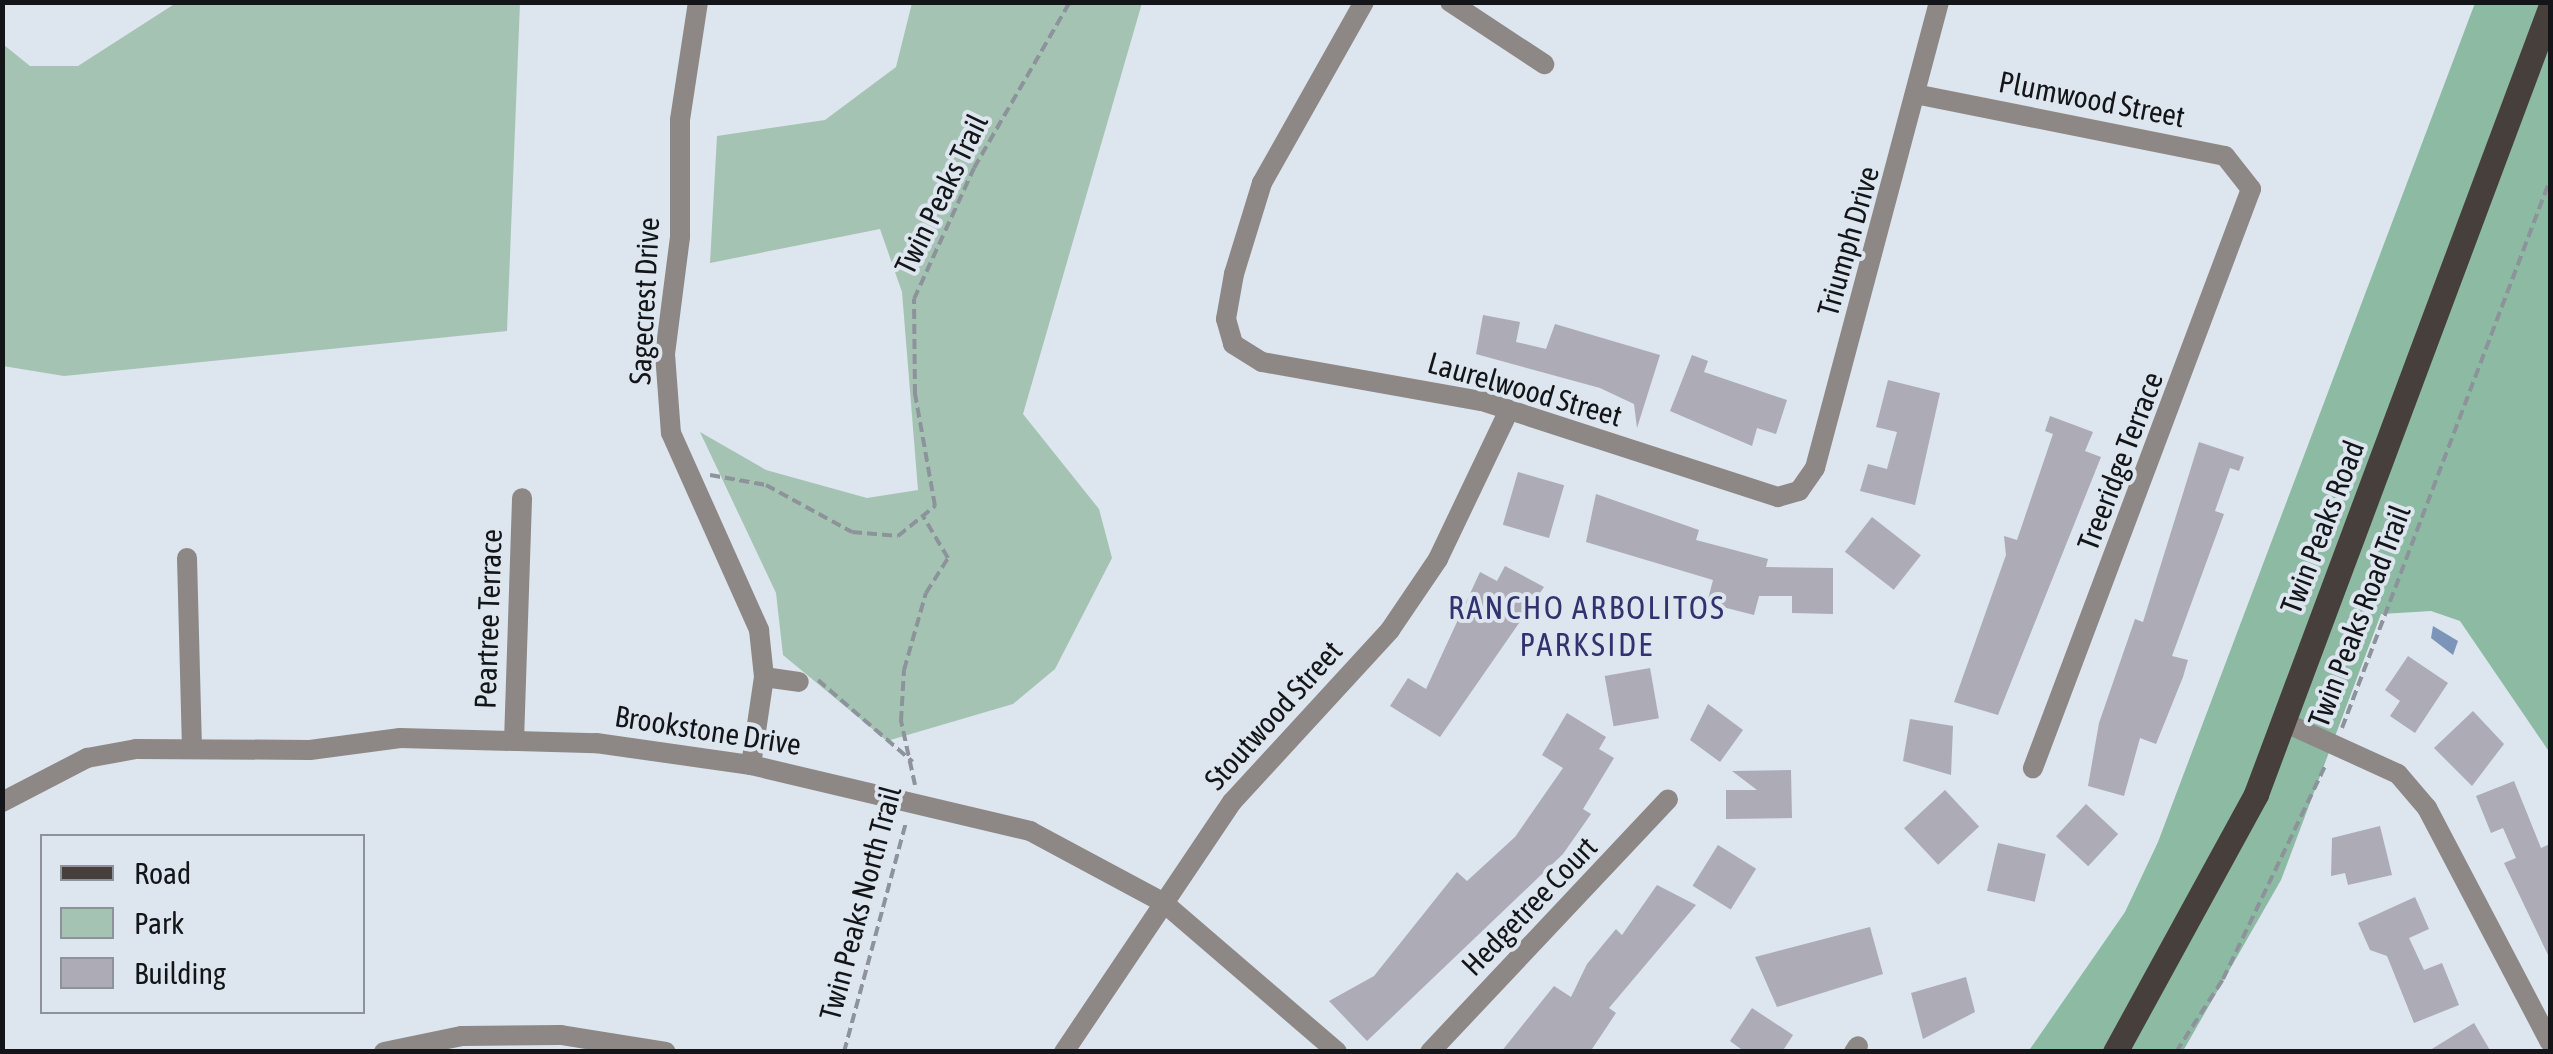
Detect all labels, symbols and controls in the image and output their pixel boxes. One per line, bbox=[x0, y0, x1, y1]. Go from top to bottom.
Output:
street label: Plumwood Street bbox=[1996, 63, 2188, 135]
street label: Twin Peaks Trail bbox=[887, 108, 995, 280]
street label: Triumph Drive bbox=[1809, 162, 1887, 320]
street label: Sagecrest Drive bbox=[622, 216, 666, 386]
street label: Laurelwood Street bbox=[1424, 344, 1626, 434]
street label: Treeridge Terrace bbox=[2069, 367, 2171, 555]
street label: Twin Peaks Road bbox=[2272, 435, 2372, 619]
street label: Twin Peaks Road Trail bbox=[2300, 500, 2418, 732]
street label: Peartree Terrace bbox=[467, 528, 509, 710]
district label: RANCHO ARBOLITOS PARKSIDE bbox=[1448, 590, 1726, 665]
street label: Stoutwood Street bbox=[1197, 633, 1349, 797]
street label: Brookstone Drive bbox=[612, 698, 804, 762]
street label: Twin Peaks North Trail bbox=[811, 782, 909, 1024]
street label: Hedgetree Court bbox=[1454, 829, 1604, 983]
legend bbox=[40, 834, 365, 1014]
text: Road bbox=[134, 856, 191, 890]
text: Park bbox=[134, 906, 184, 940]
text: Building bbox=[134, 956, 226, 990]

